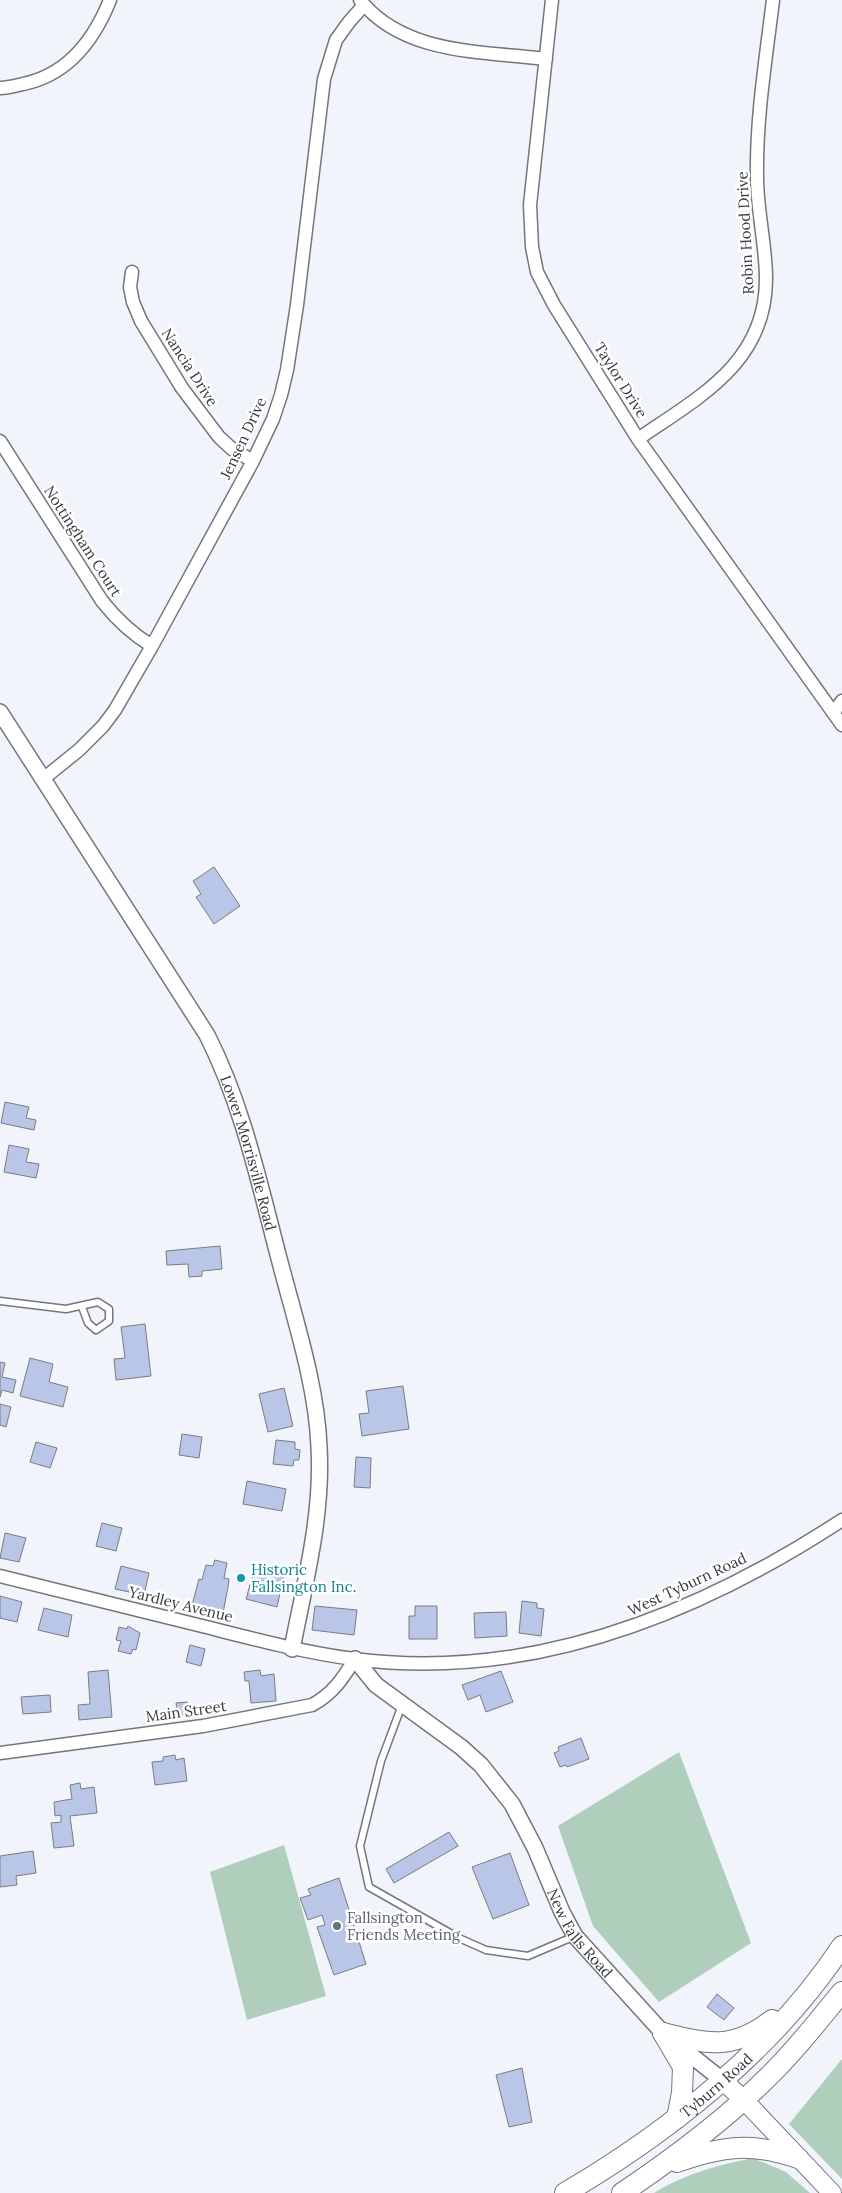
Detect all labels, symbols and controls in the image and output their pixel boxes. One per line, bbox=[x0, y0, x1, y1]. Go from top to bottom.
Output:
street label: Robin Hood Drive bbox=[732, 171, 758, 295]
street label: Nancia Drive bbox=[158, 324, 222, 410]
street label: Taylor Drive bbox=[590, 339, 652, 421]
street label: Jensen Drive bbox=[215, 394, 270, 483]
street label: Nottingham Court bbox=[40, 482, 126, 600]
street label: Lower Morrisville Road bbox=[217, 1072, 281, 1232]
street label: West Tyburn Road bbox=[625, 1548, 749, 1620]
place label: Historic Fallsington Inc. bbox=[251, 1560, 356, 1596]
marker: Historic Fallsington Inc. bbox=[235, 1572, 247, 1584]
street label: Yardley Avenue bbox=[126, 1582, 235, 1626]
street label: Main Street bbox=[144, 1696, 228, 1726]
street label: New Falls Road bbox=[544, 1885, 617, 1981]
place label: Fallsington Friends Meeting bbox=[347, 1908, 461, 1944]
marker: Fallsington Friends Meeting bbox=[331, 1920, 343, 1932]
street label: Tyburn Road bbox=[676, 2049, 756, 2121]

